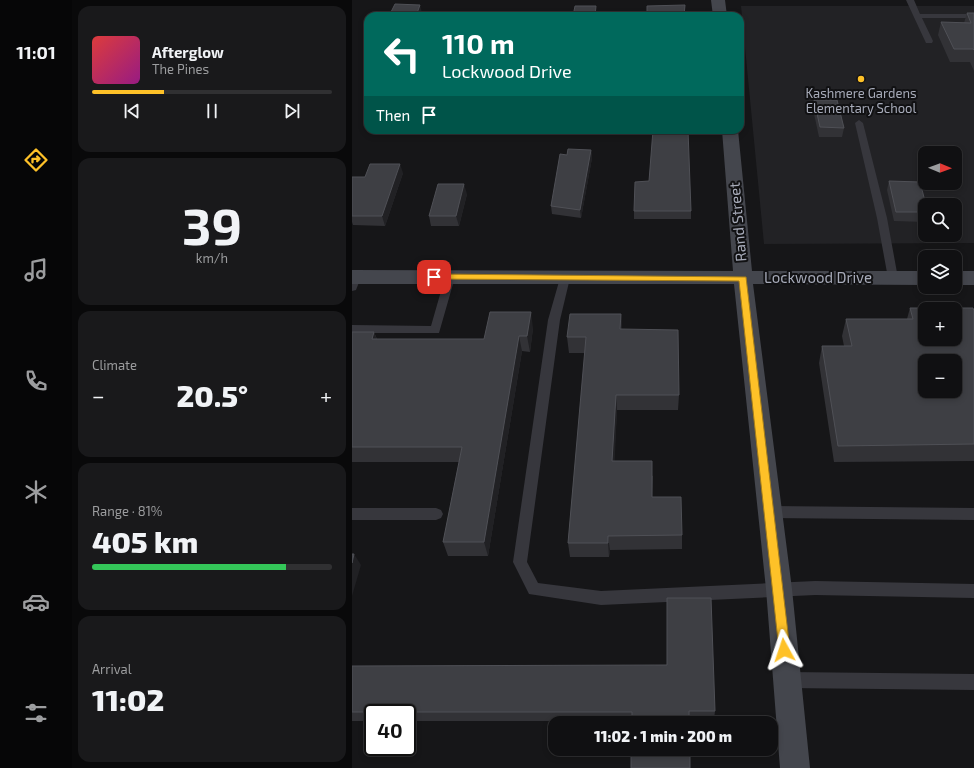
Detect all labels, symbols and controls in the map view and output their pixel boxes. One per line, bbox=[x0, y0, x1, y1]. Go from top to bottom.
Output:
text: 110 m bbox=[442, 26, 515, 60]
icon: left bbox=[376, 28, 428, 80]
text: 11:01 bbox=[16, 41, 56, 63]
text: Afterglow bbox=[152, 43, 224, 61]
text: Lockwood Drive bbox=[442, 60, 572, 82]
text: The Pines bbox=[152, 61, 209, 77]
marker: Kashmere Gardens Elementary School bbox=[856, 74, 866, 84]
place label: Kashmere Gardens Elementary School bbox=[805, 85, 917, 116]
icon: previous bbox=[121, 100, 143, 122]
icon: pause bbox=[201, 100, 223, 122]
icon: next bbox=[281, 100, 303, 122]
icon: arrive bbox=[418, 104, 440, 126]
text: Then bbox=[376, 106, 410, 124]
icon: directions bbox=[22, 146, 50, 174]
north arrow bbox=[918, 146, 962, 190]
map controls bbox=[918, 146, 962, 398]
street label: Rand Street bbox=[725, 181, 749, 263]
text: 39 bbox=[182, 193, 242, 255]
button: search bbox=[918, 198, 962, 242]
text: km/h bbox=[196, 250, 228, 266]
button: layers bbox=[918, 250, 962, 294]
icon: music bbox=[22, 256, 50, 284]
pin bbox=[417, 260, 451, 294]
icon: arrive bbox=[423, 266, 445, 288]
street label: Lockwood Drive bbox=[764, 268, 872, 286]
button: + bbox=[918, 302, 962, 346]
button: − bbox=[918, 354, 962, 398]
text: Climate bbox=[92, 357, 137, 373]
icon: phone bbox=[22, 367, 50, 395]
text: 20.5° bbox=[177, 377, 248, 413]
text: − bbox=[92, 382, 105, 408]
text: + bbox=[320, 382, 332, 408]
icon: climate bbox=[22, 478, 50, 506]
text: Range · 81% bbox=[92, 503, 162, 519]
text: 405 km bbox=[92, 523, 198, 559]
icon: car bbox=[22, 588, 50, 616]
position arrow bbox=[763, 629, 805, 671]
text: Arrival bbox=[92, 661, 132, 677]
text: 11:02 bbox=[92, 681, 164, 717]
icon: filters bbox=[22, 699, 50, 727]
speed limit sign: 40 bbox=[364, 704, 416, 756]
text: 11:02 · 1 min · 200 m bbox=[594, 727, 732, 745]

